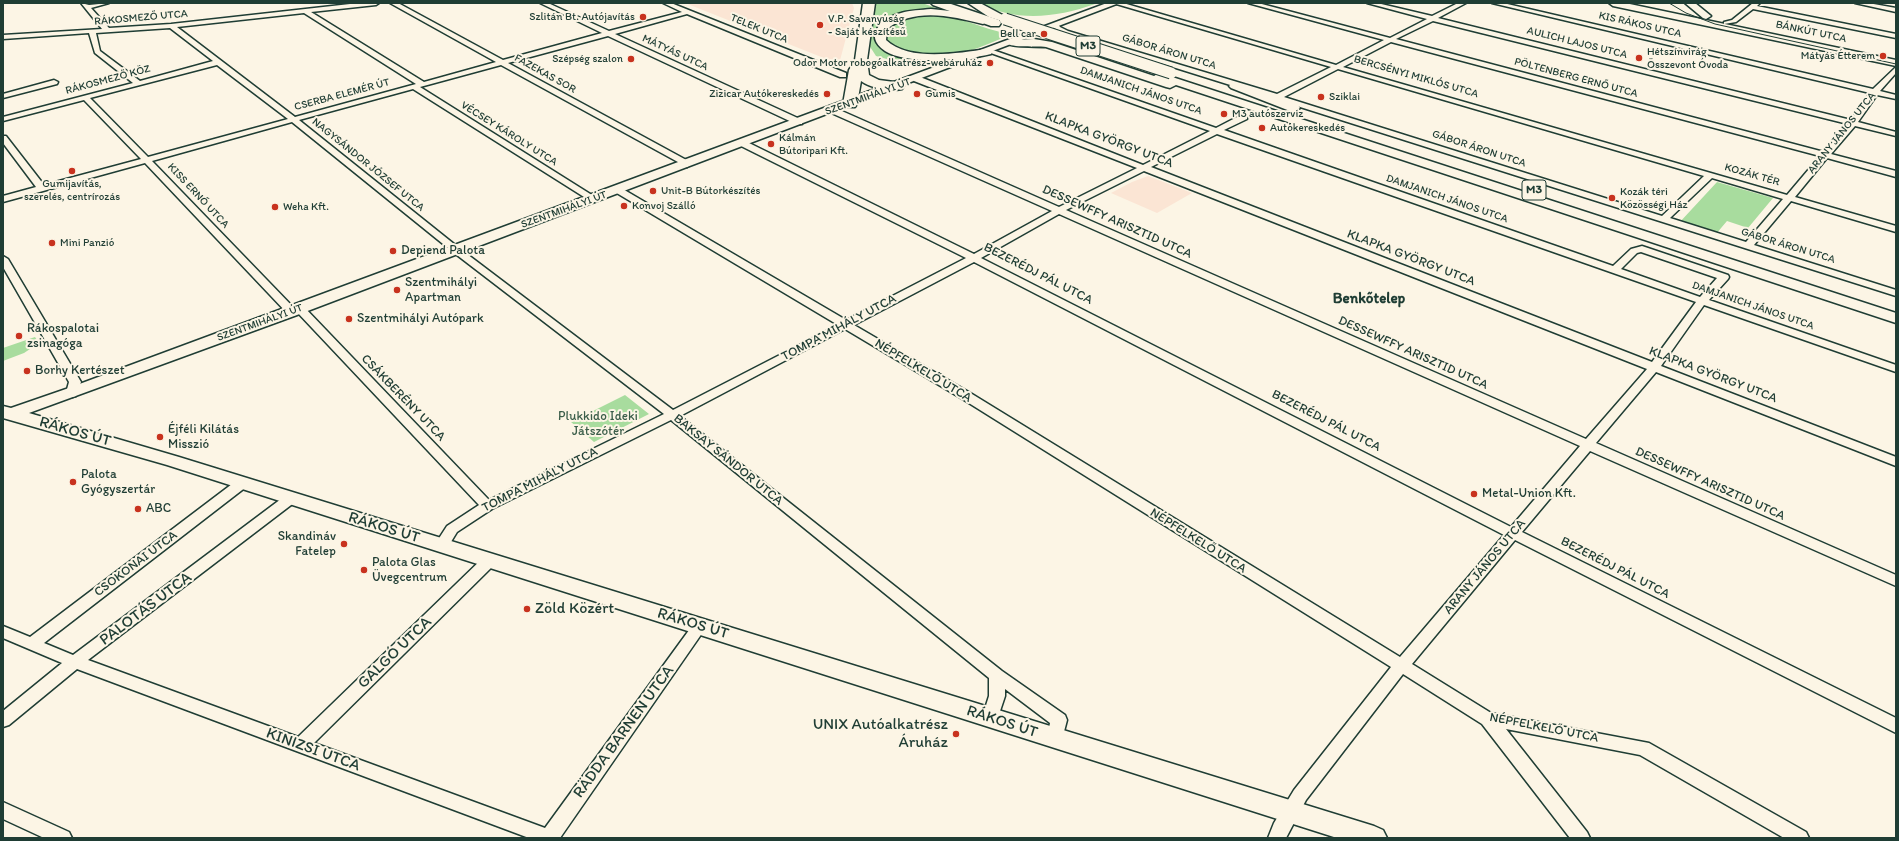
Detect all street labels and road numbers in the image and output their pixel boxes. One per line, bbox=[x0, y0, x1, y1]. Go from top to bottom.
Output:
street label: RÁKOSMEZŐ UTCA bbox=[94, 7, 188, 29]
street label: KIS RÁKOS UTCA bbox=[1597, 9, 1683, 41]
street label: TELEK UTCA bbox=[728, 11, 790, 47]
street label: BÁNKÚT UTCA bbox=[1774, 18, 1848, 46]
street label: AULICH LAJOS UTCA bbox=[1525, 24, 1629, 62]
street label: GÁBOR ÁRON UTCA bbox=[1120, 31, 1218, 73]
street label: MÁTYÁS UTCA bbox=[640, 32, 710, 74]
road number: M3 bbox=[1076, 36, 1100, 56]
street label: FAZEKAS SOR bbox=[512, 52, 578, 96]
street label: BERCSÉNYI MIKLÓS UTCA bbox=[1352, 53, 1480, 101]
street label: PÖLTENBERG ERNŐ UTCA bbox=[1513, 55, 1639, 101]
street label: RÁKOSMEZŐ KÖZ bbox=[64, 62, 152, 98]
street label: DAMJANICH JÁNOS UTCA bbox=[1078, 64, 1204, 118]
street label: SZENTMIHÁLYI ÚT bbox=[823, 75, 913, 119]
street label: CSERBA ELEMÉR ÚT bbox=[293, 76, 391, 114]
street label: ARANY JÁNOS UTCA bbox=[1805, 90, 1879, 176]
street label: VÉCSEY KÁROLY UTCA bbox=[458, 99, 560, 169]
street label: KLAPKA GYÖRGY UTCA bbox=[1043, 108, 1175, 172]
street label: NAGYSÁNDOR JÓZSEF UTCA bbox=[309, 116, 427, 214]
street label: GÁBOR ÁRON UTCA bbox=[1430, 128, 1528, 170]
street label: KISS ERNŐ UTCA bbox=[164, 161, 232, 231]
street label: KOZÁK TÉR bbox=[1723, 161, 1781, 189]
street label: DAMJANICH JÁNOS UTCA bbox=[1384, 172, 1510, 226]
road number: M3 bbox=[1522, 180, 1546, 200]
street label: DESSEWFFY ARISZTID UTCA bbox=[1040, 182, 1194, 262]
street label: SZENTMIHÁLYI ÚT bbox=[519, 188, 609, 232]
street label: GÁBOR ÁRON UTCA bbox=[1739, 225, 1837, 267]
street label: KLAPKA GYÖRGY UTCA bbox=[1345, 226, 1477, 290]
street label: BEZERÉDJ PÁL UTCA bbox=[981, 240, 1095, 308]
street label: DAMJANICH JÁNOS UTCA bbox=[1690, 279, 1816, 333]
street label: TOMPA MIHÁLY UTCA bbox=[779, 291, 899, 365]
street label: SZENTMIHÁLYI ÚT bbox=[215, 301, 305, 345]
street label: DESSEWFFY ARISZTID UTCA bbox=[1336, 313, 1490, 393]
street label: NÉPFELKELŐ UTCA bbox=[872, 336, 974, 406]
street label: KLAPKA GYÖRGY UTCA bbox=[1647, 343, 1779, 407]
street label: CSÁKBERÉNY UTCA bbox=[358, 351, 448, 445]
street label: BEZERÉDJ PÁL UTCA bbox=[1269, 387, 1383, 455]
street label: BAKSAY SÁNDOR UTCA bbox=[670, 411, 786, 509]
street label: RÁKOS ÚT bbox=[37, 413, 113, 451]
street label: TOMPA MIHÁLY UTCA bbox=[480, 444, 600, 516]
street label: DESSEWFFY ARISZTID UTCA bbox=[1633, 444, 1787, 524]
street label: NÉPFELKELŐ UTCA bbox=[1147, 505, 1249, 577]
street label: RÁKOS ÚT bbox=[346, 508, 422, 548]
street label: ARANY JÁNOS UTCA bbox=[1441, 516, 1529, 618]
street label: CSOKONAI UTCA bbox=[91, 528, 181, 600]
street label: BEZERÉDJ PÁL UTCA bbox=[1558, 534, 1672, 602]
street label: PALOTÁS UTCA bbox=[96, 568, 196, 650]
street label: RÁKOS ÚT bbox=[655, 604, 731, 644]
street label: GALGÓ UTCA bbox=[354, 613, 436, 693]
street label: RÄDDA BARNEN UTCA bbox=[569, 662, 679, 802]
street label: RÁKOS ÚT bbox=[964, 701, 1040, 743]
street label: NÉPFELKELŐ UTCA bbox=[1488, 710, 1600, 746]
street label: KINIZSI UTCA bbox=[263, 724, 363, 776]

